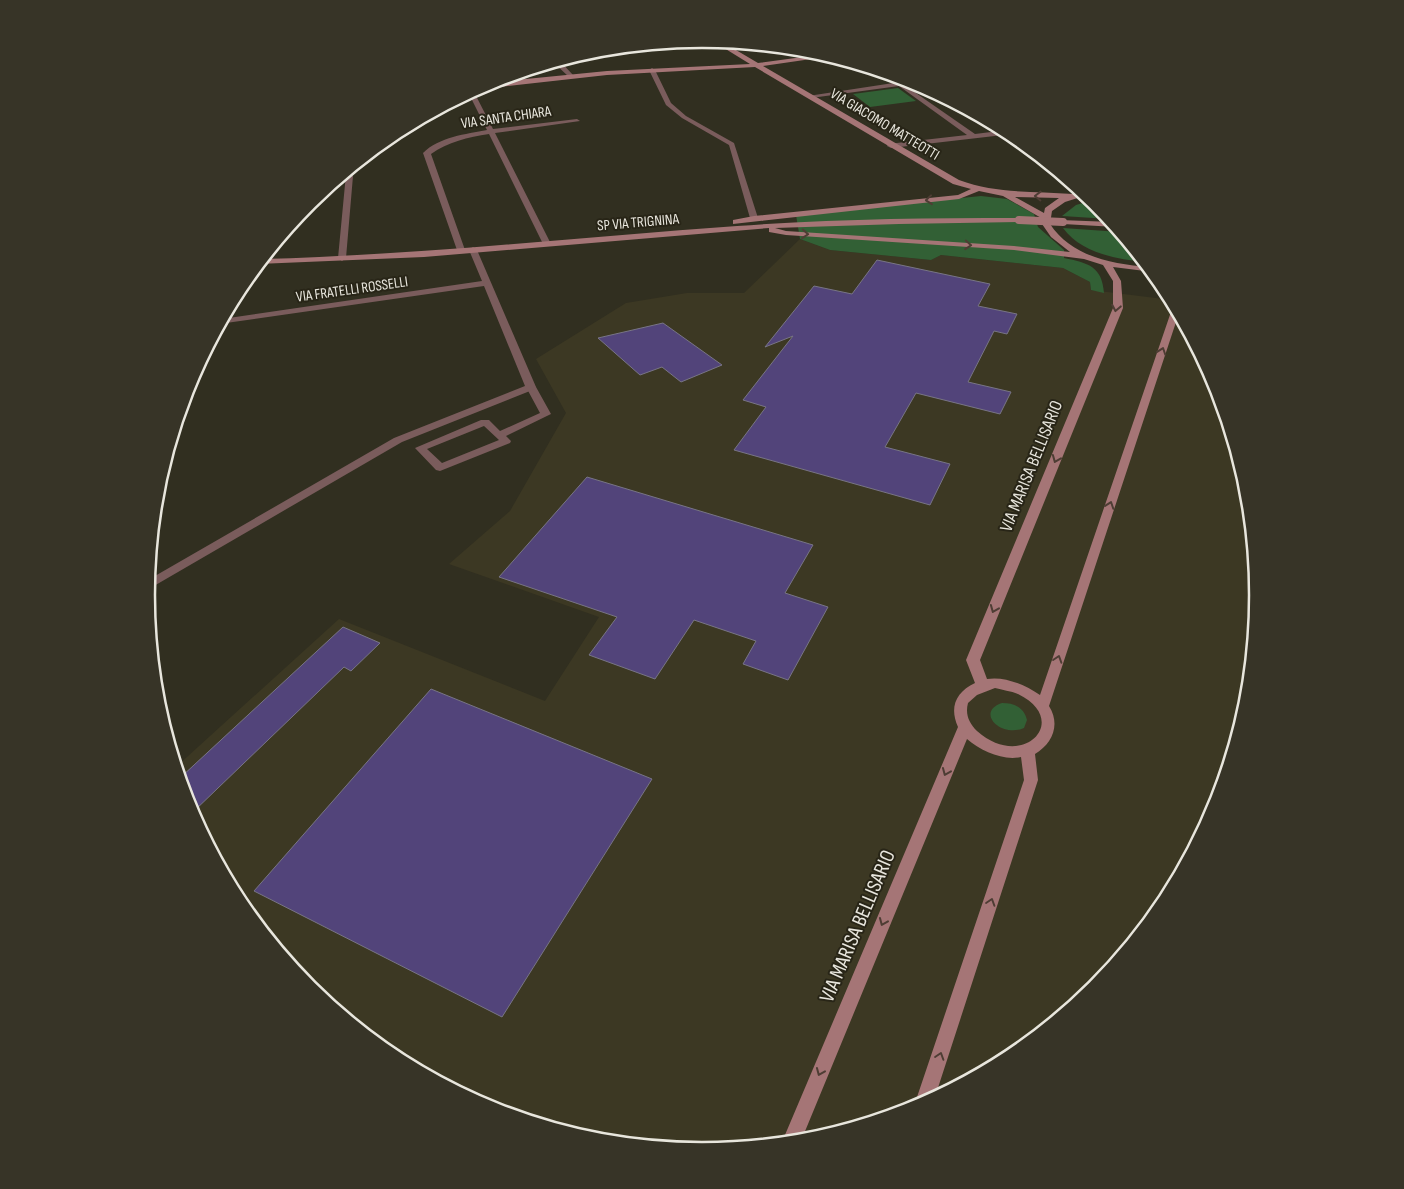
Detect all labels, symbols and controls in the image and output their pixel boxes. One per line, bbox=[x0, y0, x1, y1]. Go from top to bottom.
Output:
street label: VIA GIACOMO MATTEOTTI bbox=[827, 84, 943, 165]
street label: VIA SANTA CHIARA bbox=[460, 102, 553, 133]
one-way arrow bbox=[1034, 190, 1042, 201]
one-way arrow bbox=[925, 194, 933, 205]
street label: SP VIA TRIGNINA bbox=[596, 209, 680, 236]
one-way arrow bbox=[802, 229, 810, 240]
one-way arrow bbox=[964, 240, 972, 251]
street label: VIA FRATELLI ROSSELLI bbox=[295, 272, 409, 307]
one-way arrow bbox=[1111, 304, 1122, 313]
one-way arrow bbox=[1156, 347, 1166, 356]
street label: VIA MARISA BELLISARIO bbox=[996, 398, 1067, 535]
one-way arrow bbox=[1051, 454, 1062, 463]
one-way arrow bbox=[1104, 501, 1114, 510]
one-way arrow bbox=[989, 604, 1000, 613]
one-way arrow bbox=[1052, 655, 1062, 664]
one-way arrow bbox=[941, 767, 952, 776]
street label: VIA MARISA BELLISARIO bbox=[814, 846, 901, 1006]
one-way arrow bbox=[985, 898, 995, 907]
one-way arrow bbox=[879, 917, 889, 926]
one-way arrow bbox=[934, 1053, 944, 1061]
one-way arrow bbox=[816, 1067, 826, 1076]

